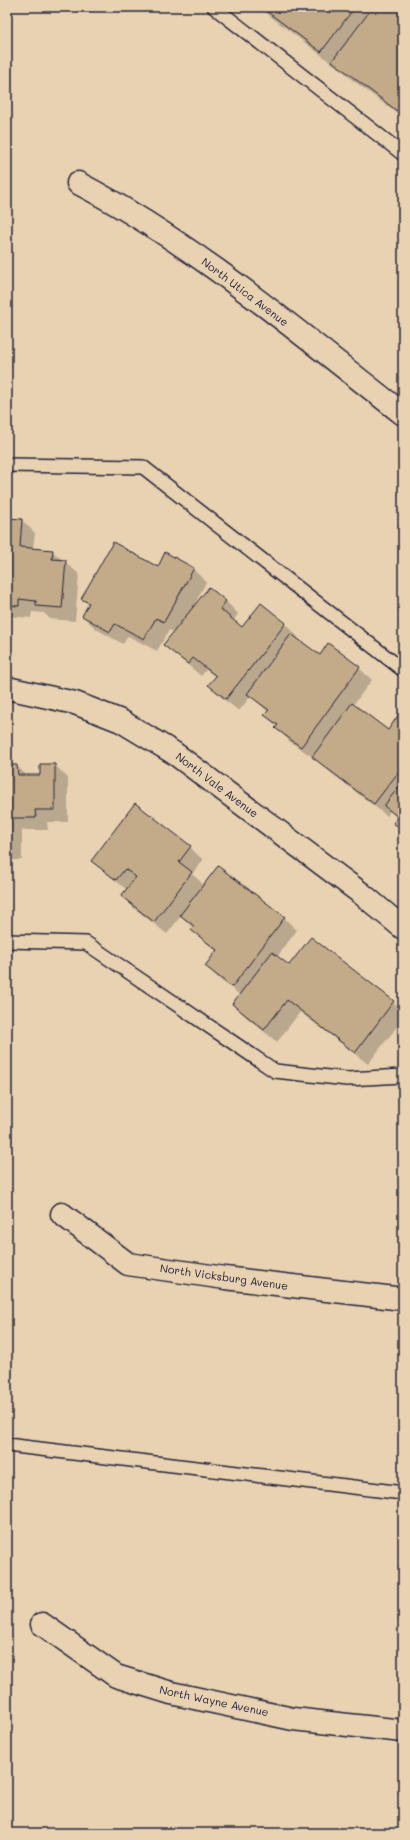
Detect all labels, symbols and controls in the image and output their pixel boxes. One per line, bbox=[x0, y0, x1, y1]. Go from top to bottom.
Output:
street label: North Utica Avenue bbox=[199, 254, 292, 329]
street label: North Vale Avenue bbox=[173, 749, 262, 821]
street label: North Vicksburg Avenue bbox=[159, 1260, 289, 1293]
street label: North Wayne Avenue bbox=[158, 1682, 270, 1719]

